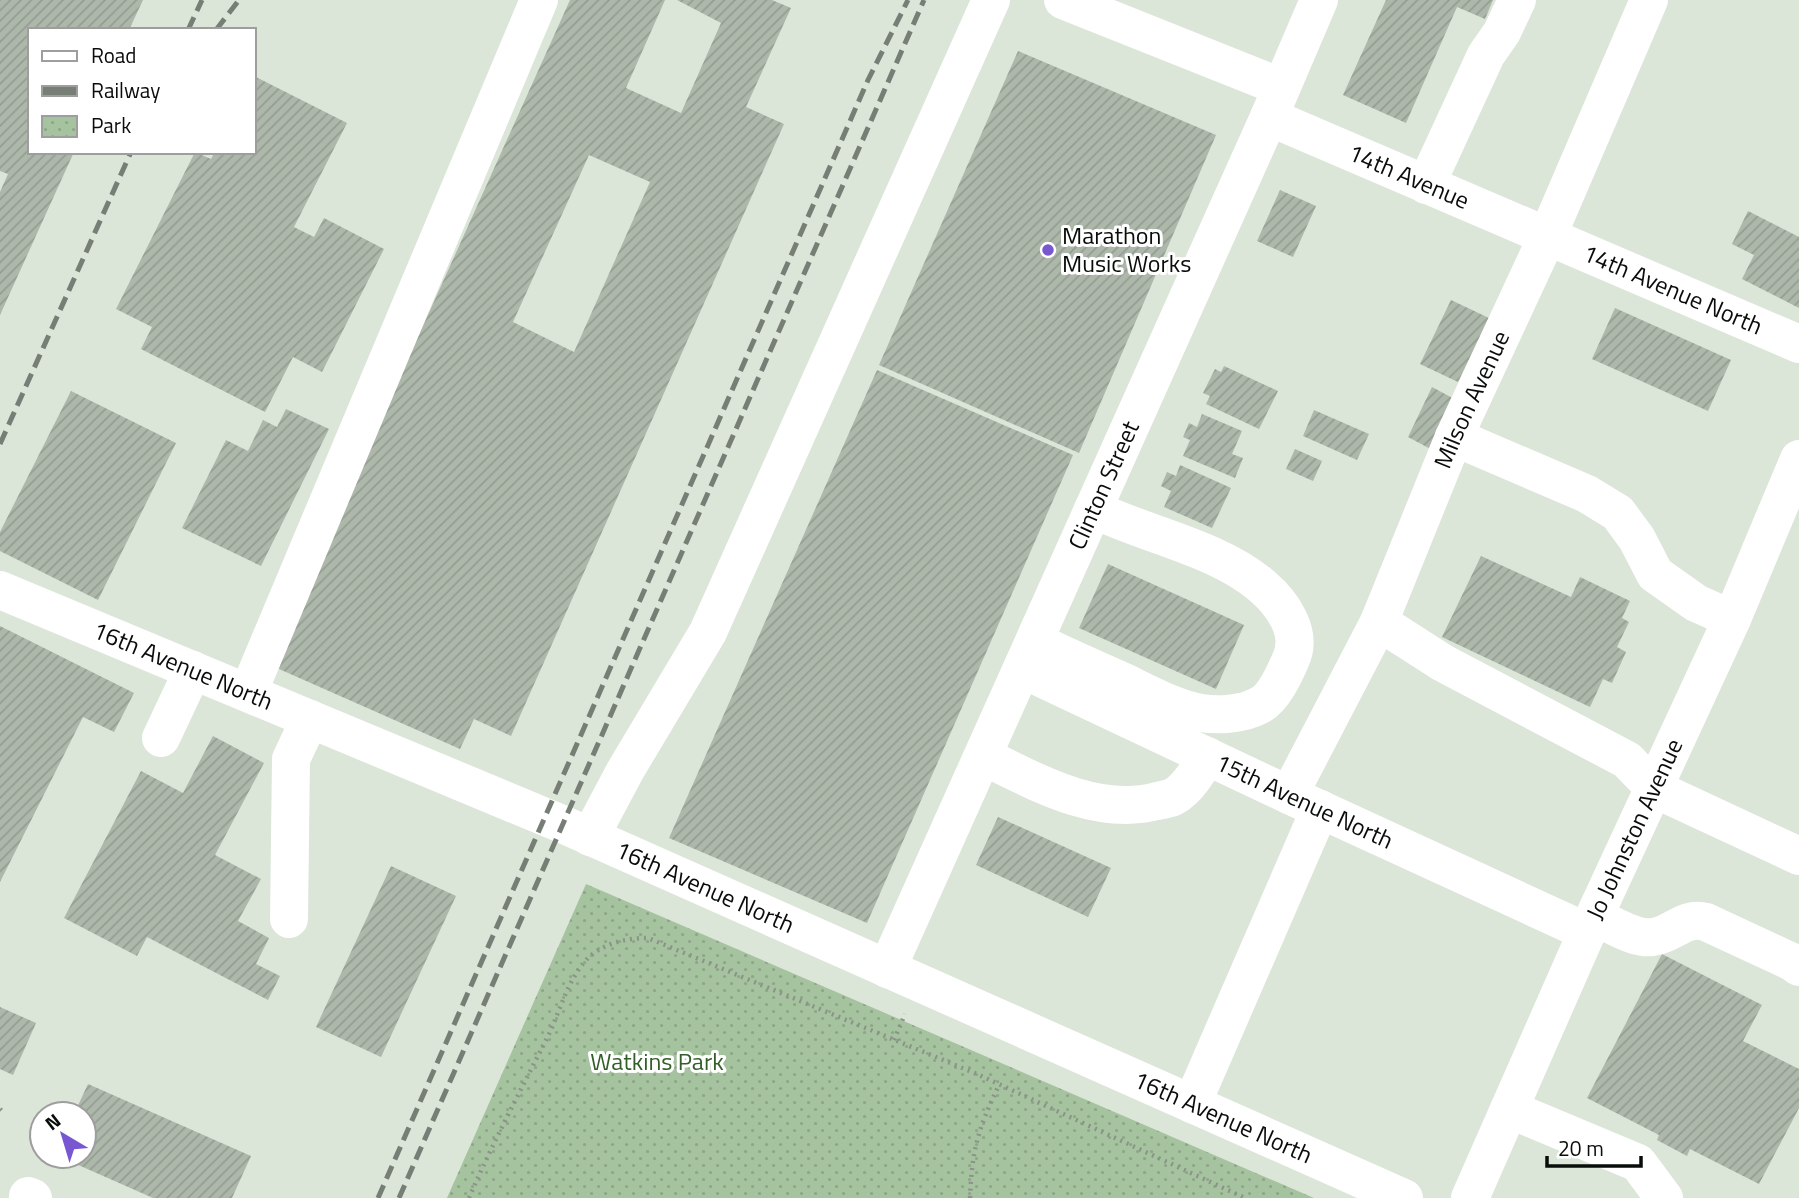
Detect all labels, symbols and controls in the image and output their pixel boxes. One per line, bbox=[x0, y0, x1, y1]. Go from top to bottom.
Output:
legend bbox=[28, 28, 256, 154]
text: Road bbox=[91, 39, 136, 71]
text: Railway bbox=[91, 74, 160, 106]
text: Park bbox=[91, 109, 131, 141]
street label: 14th Avenue bbox=[1343, 134, 1475, 218]
place label: Marathon Music Works bbox=[1062, 217, 1191, 281]
street label: 14th Avenue North bbox=[1577, 235, 1768, 343]
marker: Marathon Music Works bbox=[1040, 242, 1056, 258]
street label: Milson Avenue bbox=[1424, 324, 1518, 474]
street label: Clinton Street bbox=[1058, 414, 1148, 555]
street label: 16th Avenue North bbox=[87, 612, 279, 719]
street label: Jo Johnston Avenue bbox=[1576, 732, 1691, 925]
street label: 15th Avenue North bbox=[1210, 744, 1400, 858]
street label: 16th Avenue North bbox=[610, 831, 800, 942]
park label: Watkins Park bbox=[590, 1043, 724, 1079]
street label: 16th Avenue North bbox=[1128, 1061, 1319, 1172]
north arrow bbox=[28, 1100, 98, 1170]
text: N bbox=[38, 1106, 66, 1137]
scale bar bbox=[1547, 1124, 1642, 1168]
text: 20 m bbox=[1558, 1132, 1604, 1164]

